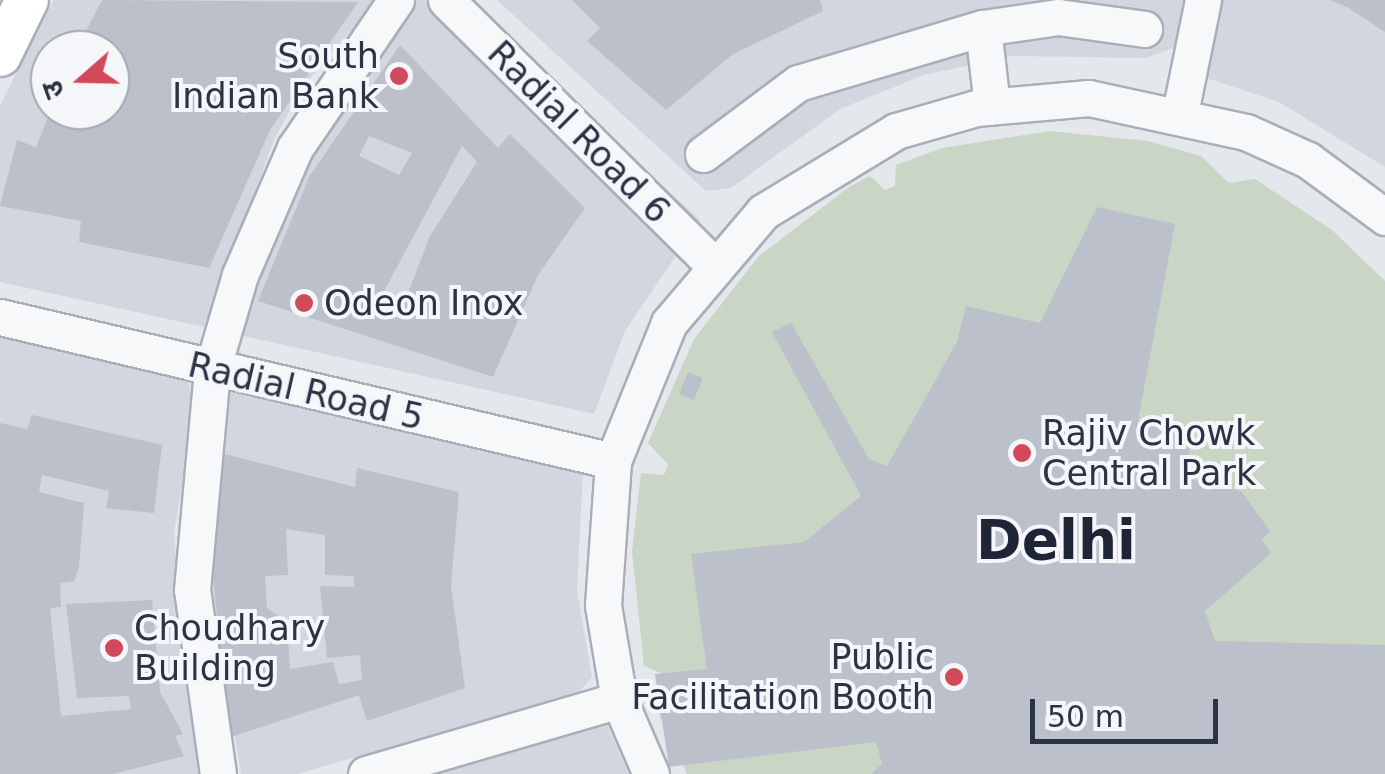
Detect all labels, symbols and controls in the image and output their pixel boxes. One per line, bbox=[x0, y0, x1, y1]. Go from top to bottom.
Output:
north arrow bbox=[30, 30, 130, 130]
street label: Radial Road 6 bbox=[479, 32, 679, 232]
place label: South Indian Bank bbox=[172, 35, 379, 117]
marker: South Indian Bank bbox=[388, 65, 410, 87]
text: उ bbox=[35, 76, 72, 103]
place label: Odeon Inox bbox=[324, 282, 524, 324]
marker: Odeon Inox bbox=[293, 292, 315, 314]
street label: Radial Road 5 bbox=[184, 343, 428, 439]
place label: Rajiv Chowk Central Park bbox=[1042, 412, 1256, 494]
marker: Rajiv Chowk Central Park bbox=[1011, 442, 1033, 464]
district label: Delhi bbox=[976, 508, 1136, 574]
place label: Choudhary Building bbox=[134, 607, 325, 689]
place label: Public Facilitation Booth bbox=[631, 636, 934, 718]
marker: Choudhary Building bbox=[103, 637, 125, 659]
marker: Public Facilitation Booth bbox=[943, 666, 965, 688]
scale bar bbox=[1035, 679, 1222, 741]
text: 50 m bbox=[1047, 699, 1124, 734]

